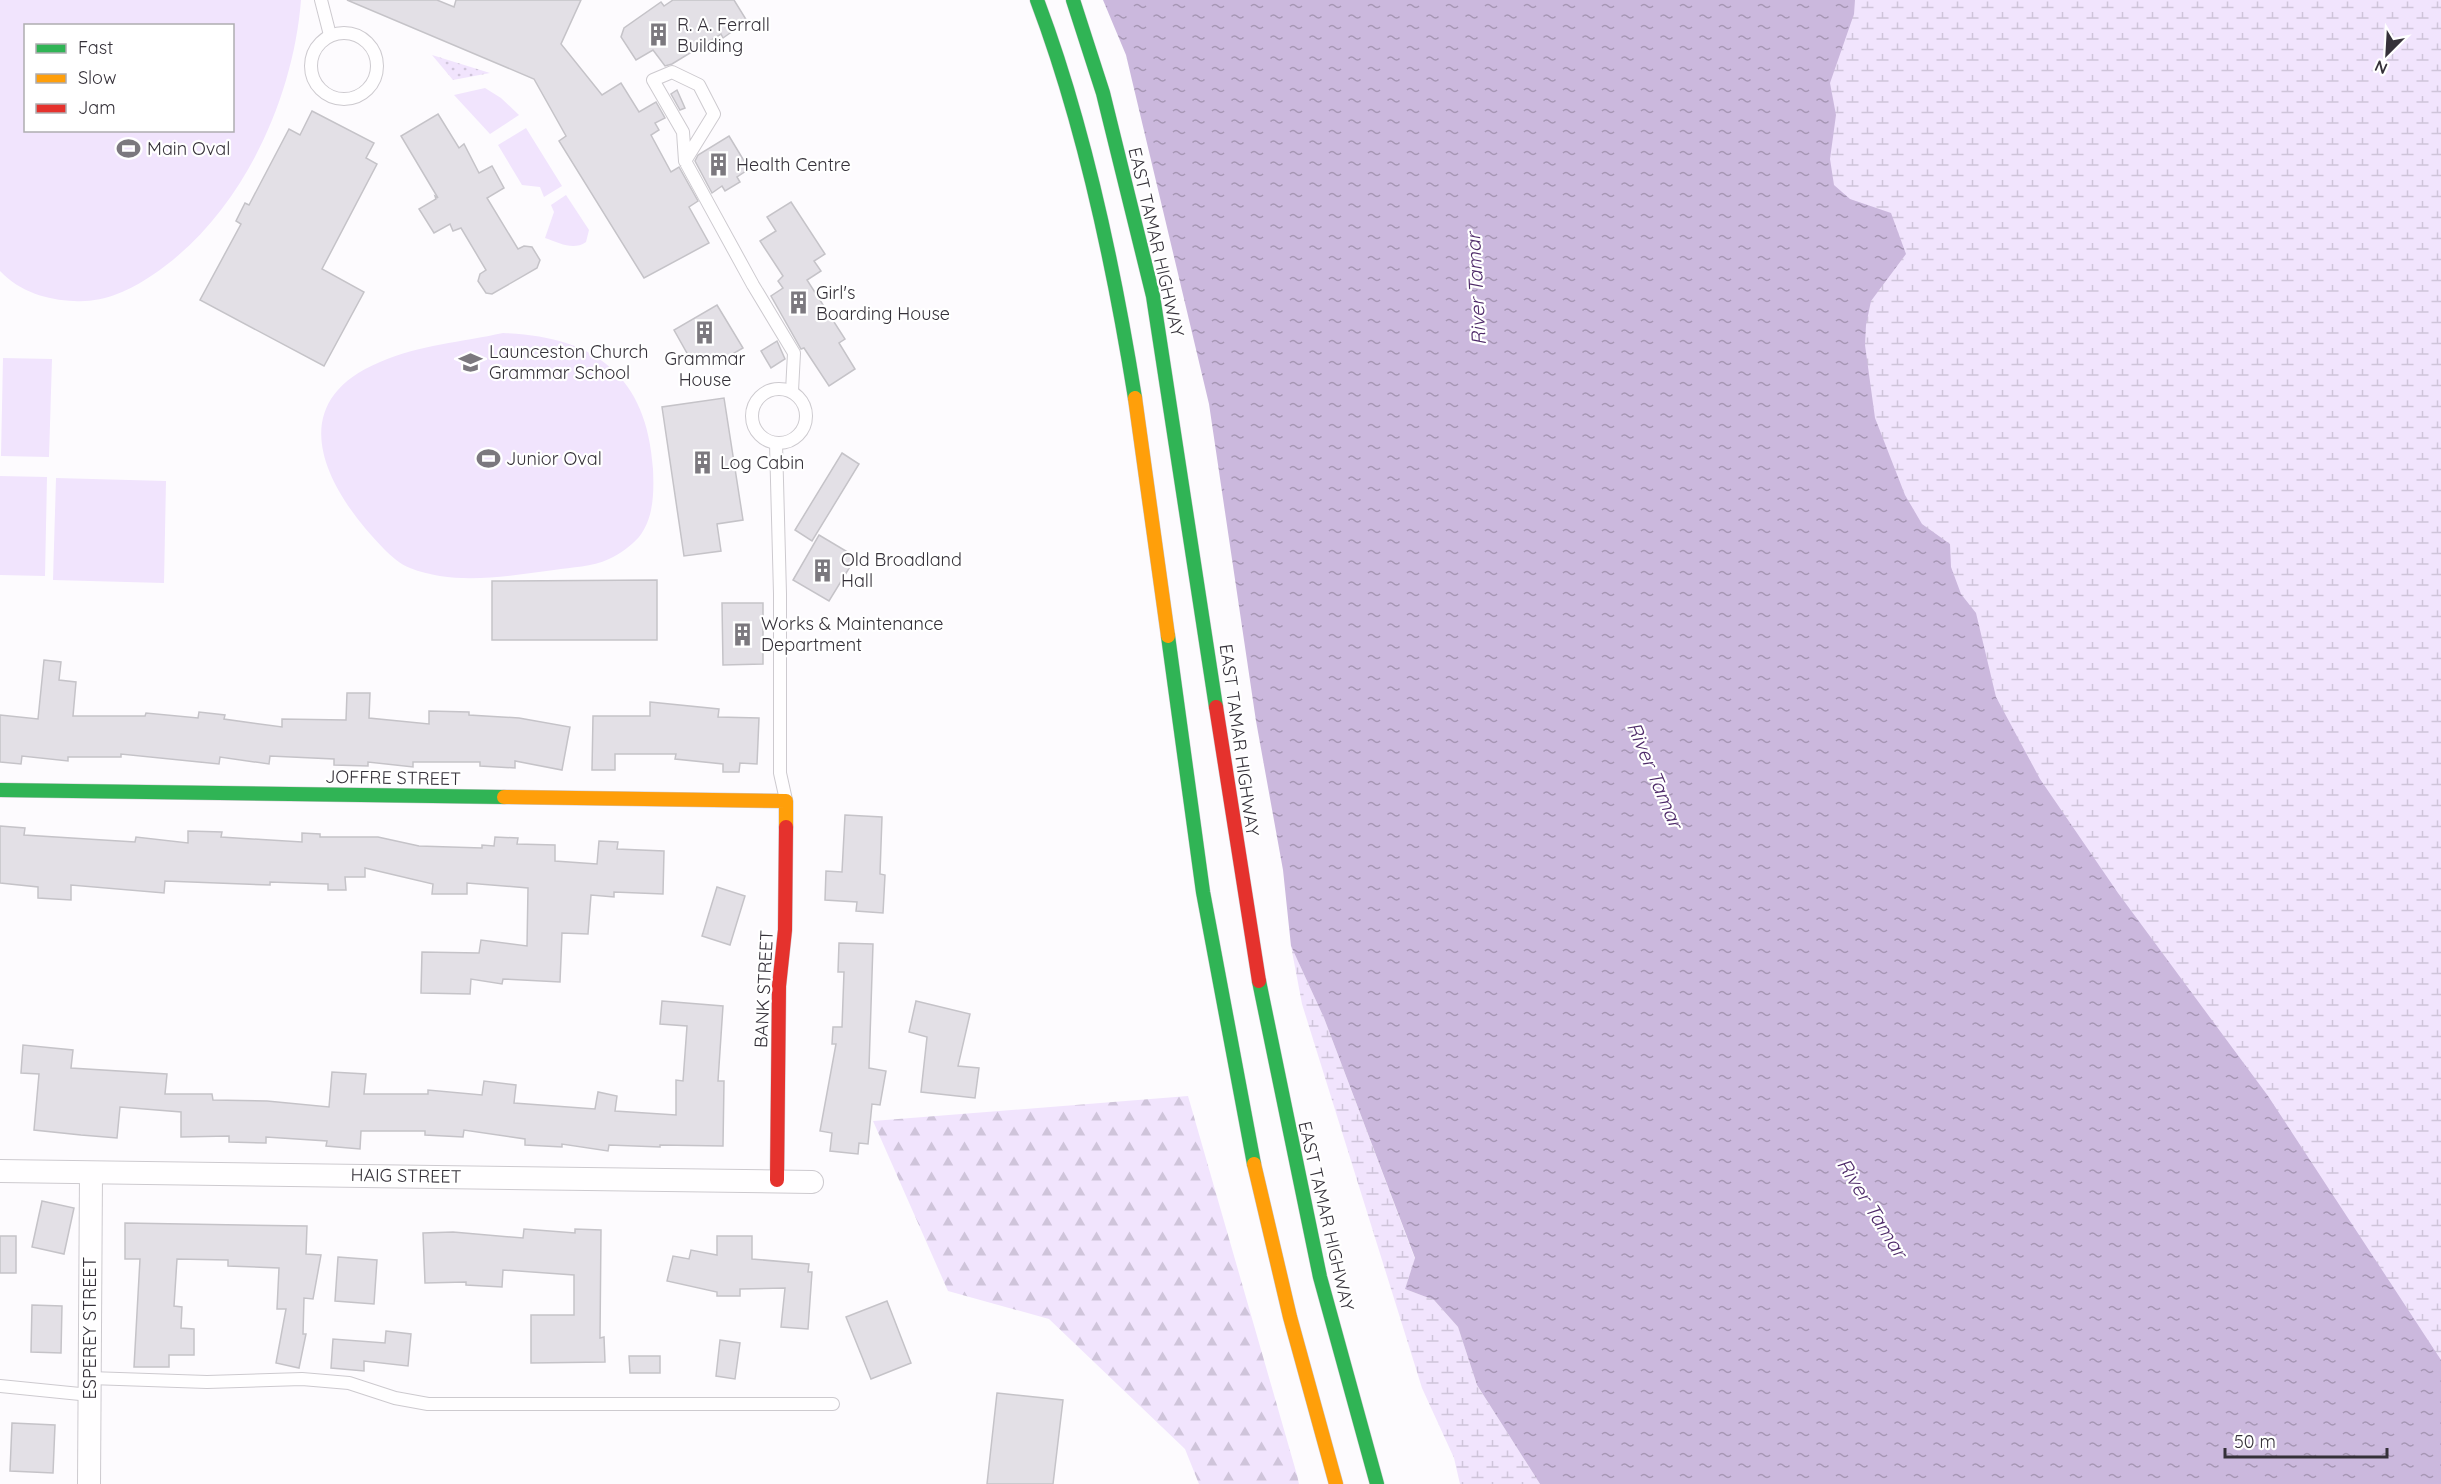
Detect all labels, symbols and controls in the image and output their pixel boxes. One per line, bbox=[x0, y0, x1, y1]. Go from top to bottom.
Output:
place label: R. A. Ferrall Building bbox=[677, 13, 770, 57]
building icon: R. A. Ferrall Building bbox=[646, 22, 672, 48]
legend bbox=[24, 24, 234, 132]
north arrow bbox=[2357, 24, 2417, 84]
text: Fast bbox=[78, 36, 113, 59]
text: N bbox=[2371, 56, 2390, 79]
text: Slow bbox=[78, 66, 116, 89]
text: Jam bbox=[78, 96, 116, 119]
sports icon: Main Oval bbox=[116, 136, 142, 162]
place label: Main Oval bbox=[147, 137, 230, 160]
street label: EAST TAMAR HIGHWAY bbox=[1123, 145, 1189, 339]
building icon: Health Centre bbox=[705, 152, 731, 178]
place label: Health Centre bbox=[736, 153, 851, 176]
water label: River Tamar bbox=[1460, 230, 1491, 346]
place label: Girl's Boarding House bbox=[816, 281, 950, 325]
building icon: Girl's Boarding House bbox=[785, 290, 811, 316]
building icon: Grammar House bbox=[692, 320, 718, 346]
place label: Launceston Church Grammar School bbox=[489, 340, 648, 384]
place label: Grammar House bbox=[665, 347, 745, 391]
school or university icon: Launceston Church Grammar School bbox=[458, 349, 484, 375]
sports icon: Junior Oval bbox=[475, 446, 501, 472]
place label: Junior Oval bbox=[506, 447, 602, 470]
building icon: Log Cabin bbox=[689, 450, 715, 476]
place label: Log Cabin bbox=[720, 451, 804, 474]
place label: Old Broadland Hall bbox=[841, 548, 962, 592]
building icon: Old Broadland Hall bbox=[810, 557, 836, 583]
place label: Works & Maintenance Department bbox=[761, 612, 943, 656]
building icon: Works & Maintenance Department bbox=[730, 621, 756, 647]
street label: EAST TAMAR HIGHWAY bbox=[1215, 642, 1264, 837]
water label: River Tamar bbox=[1622, 718, 1690, 834]
street label: JOFFRE STREET bbox=[325, 765, 461, 790]
street label: BANK STREET bbox=[749, 929, 778, 1048]
street label: EAST TAMAR HIGHWAY bbox=[1293, 1119, 1359, 1313]
water label: River Tamar bbox=[1832, 1153, 1914, 1264]
street label: HAIG STREET bbox=[350, 1163, 462, 1188]
street label: ESPEREY STREET bbox=[78, 1256, 101, 1399]
scale bar bbox=[2225, 1421, 2387, 1459]
text: 50 m bbox=[2234, 1430, 2276, 1453]

